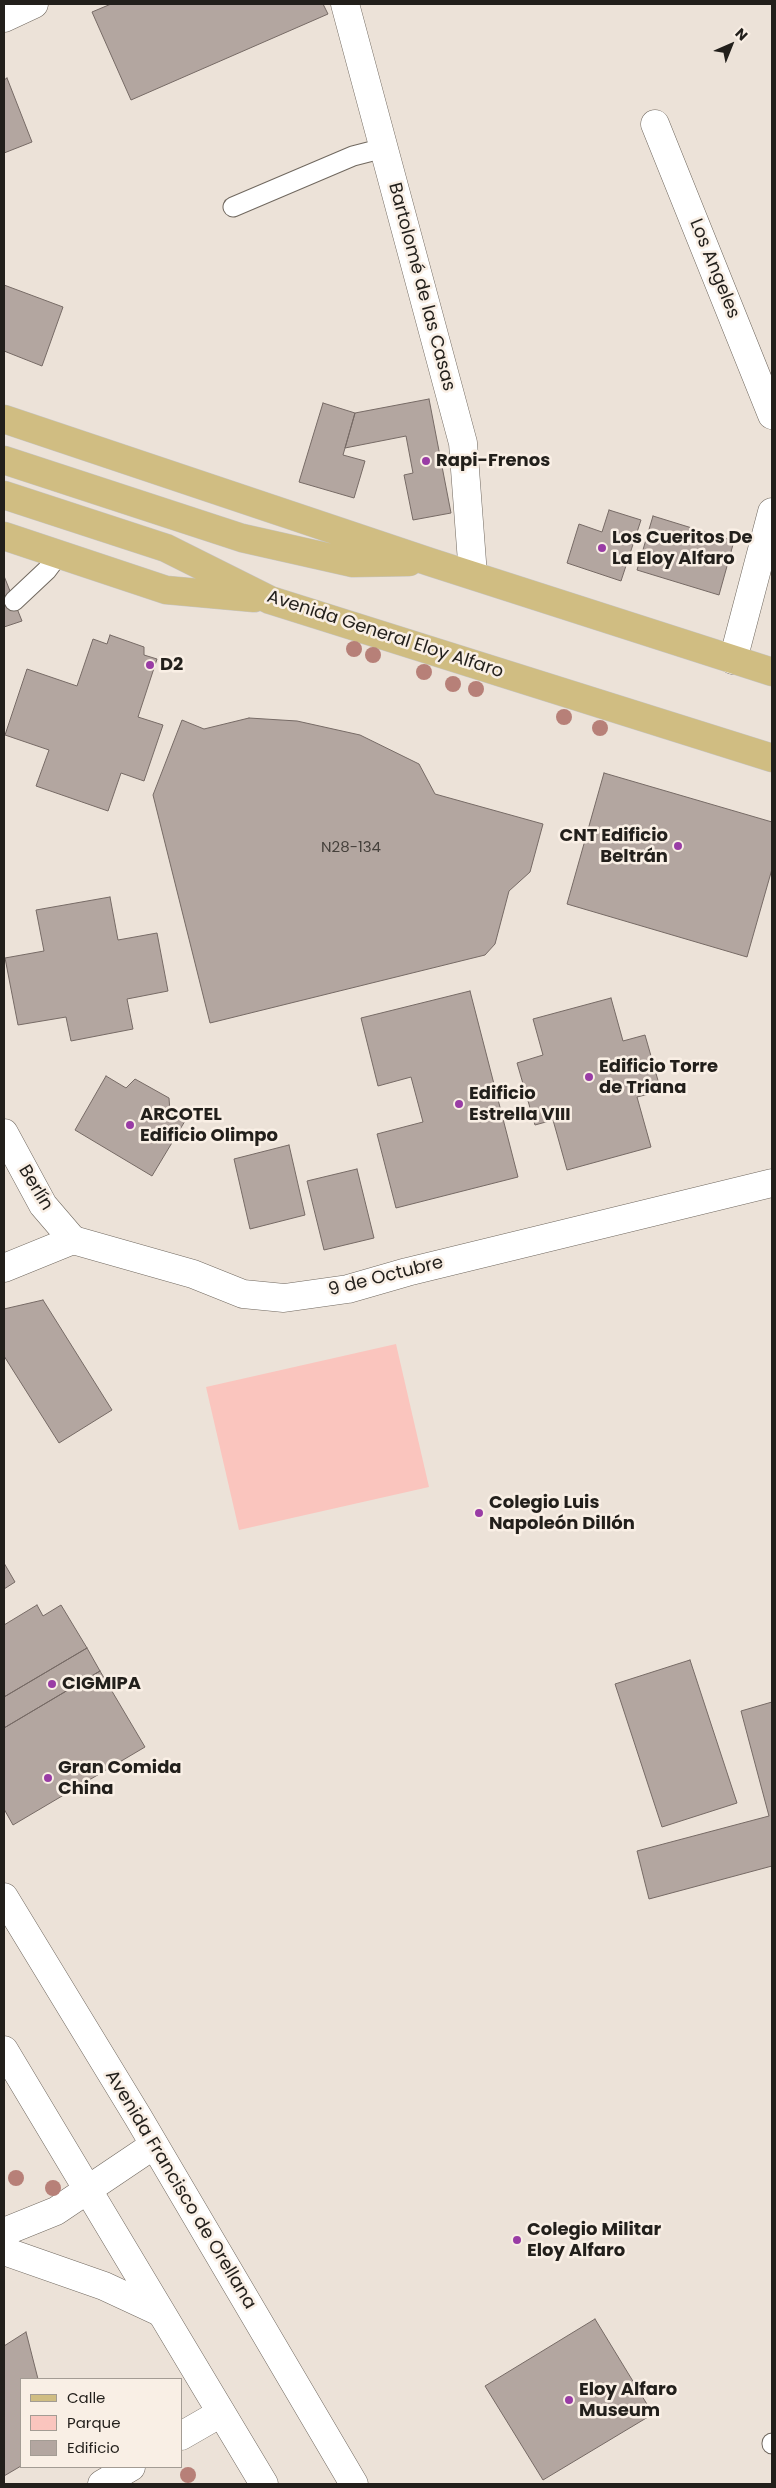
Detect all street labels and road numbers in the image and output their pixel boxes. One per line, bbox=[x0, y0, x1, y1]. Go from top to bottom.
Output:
street label: Bartolomé de las Casas bbox=[383, 181, 459, 393]
street label: Los Angeles bbox=[684, 216, 744, 322]
street label: Avenida General Eloy Alfaro bbox=[264, 586, 506, 684]
street label: Berlín bbox=[13, 1161, 57, 1215]
street label: 9 de Octubre bbox=[326, 1252, 446, 1302]
street label: Avenida Francisco de Orellana bbox=[100, 2067, 260, 2313]

